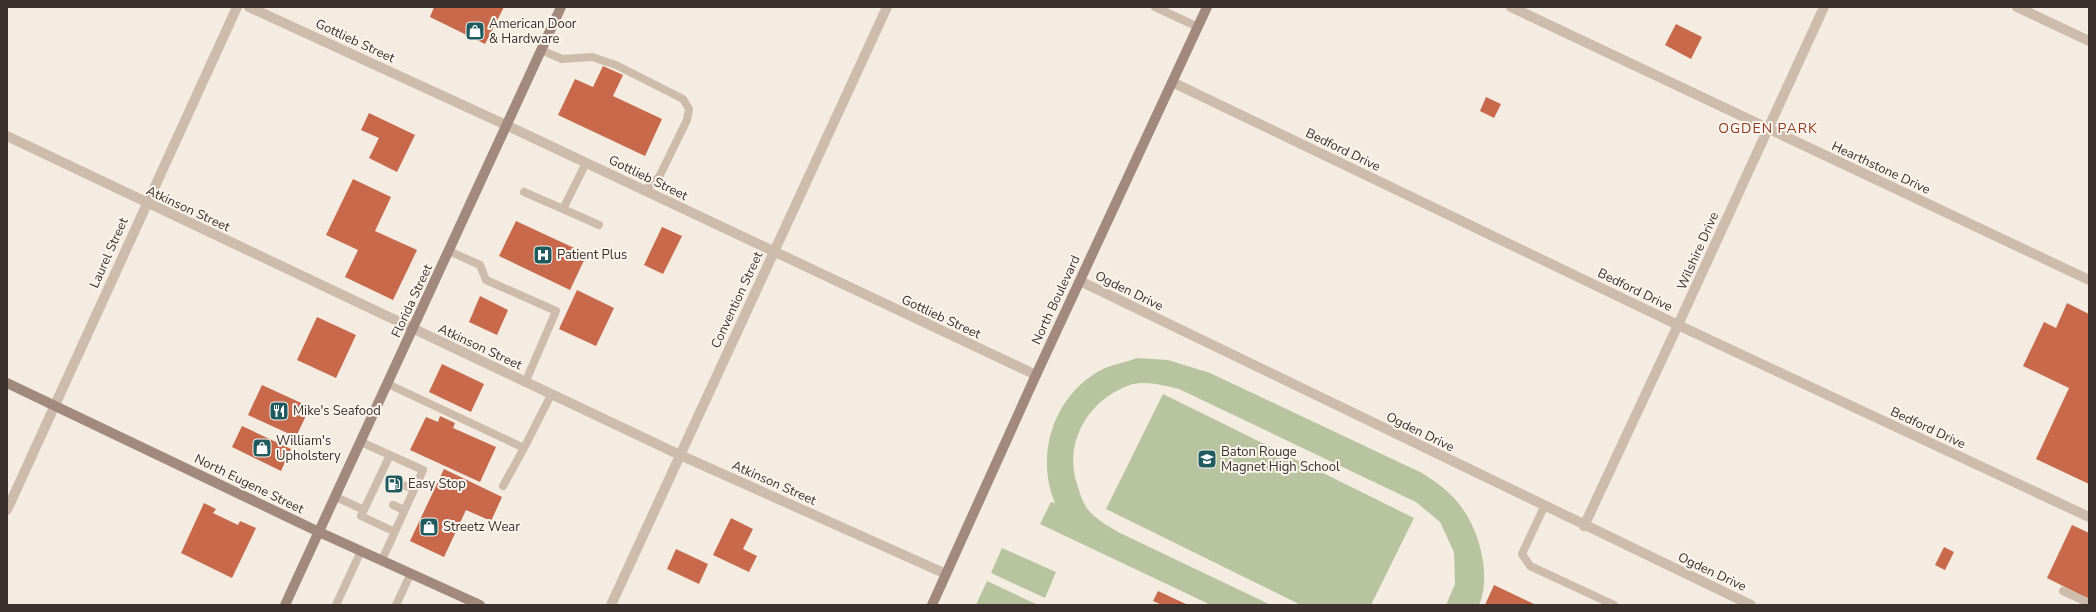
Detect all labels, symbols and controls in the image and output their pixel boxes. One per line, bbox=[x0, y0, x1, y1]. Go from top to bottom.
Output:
street label: Gottlieb Street bbox=[312, 15, 398, 67]
place label: American Door & Hardware bbox=[489, 15, 577, 48]
shop icon: American Door & Hardware bbox=[464, 20, 486, 42]
district label: OGDEN PARK bbox=[1718, 119, 1818, 138]
street label: Bedford Drive bbox=[1303, 124, 1383, 176]
street label: Hearthstone Drive bbox=[1829, 137, 1933, 199]
street label: Gottlieb Street bbox=[606, 151, 691, 205]
street label: Atkinson Street bbox=[143, 182, 233, 236]
street label: Wilshire Drive bbox=[1673, 209, 1723, 293]
street label: Laurel Street bbox=[85, 214, 133, 291]
hospital icon: Patient Plus bbox=[532, 244, 554, 266]
place label: Patient Plus bbox=[557, 246, 627, 264]
street label: Convention Street bbox=[707, 248, 767, 351]
street label: North Boulevard bbox=[1027, 252, 1085, 348]
street label: Florida Street bbox=[387, 261, 437, 341]
street label: Bedford Drive bbox=[1595, 264, 1675, 316]
street label: Ogden Drive bbox=[1092, 267, 1166, 315]
street label: Gottlieb Street bbox=[898, 291, 984, 343]
street label: Atkinson Street bbox=[435, 320, 525, 374]
restaurant icon: Mike's Seafood bbox=[268, 400, 290, 422]
place label: Mike's Seafood bbox=[293, 402, 381, 420]
street label: Bedford Drive bbox=[1887, 403, 1969, 453]
street label: Ogden Drive bbox=[1383, 408, 1457, 456]
place label: William's Upholstery bbox=[276, 432, 341, 465]
shop icon: William's Upholstery bbox=[251, 437, 273, 459]
place label: Baton Rouge Magnet High School bbox=[1221, 443, 1340, 476]
school or university icon: Baton Rouge Magnet High School bbox=[1196, 448, 1218, 470]
street label: North Eugene Street bbox=[191, 450, 307, 519]
street label: Atkinson Street bbox=[729, 456, 819, 510]
fuel station icon: Easy Stop bbox=[383, 473, 405, 495]
place label: Easy Stop bbox=[408, 475, 466, 493]
shop icon: Streetz Wear bbox=[418, 516, 440, 538]
place label: Streetz Wear bbox=[443, 518, 520, 536]
street label: Ogden Drive bbox=[1675, 548, 1749, 596]

